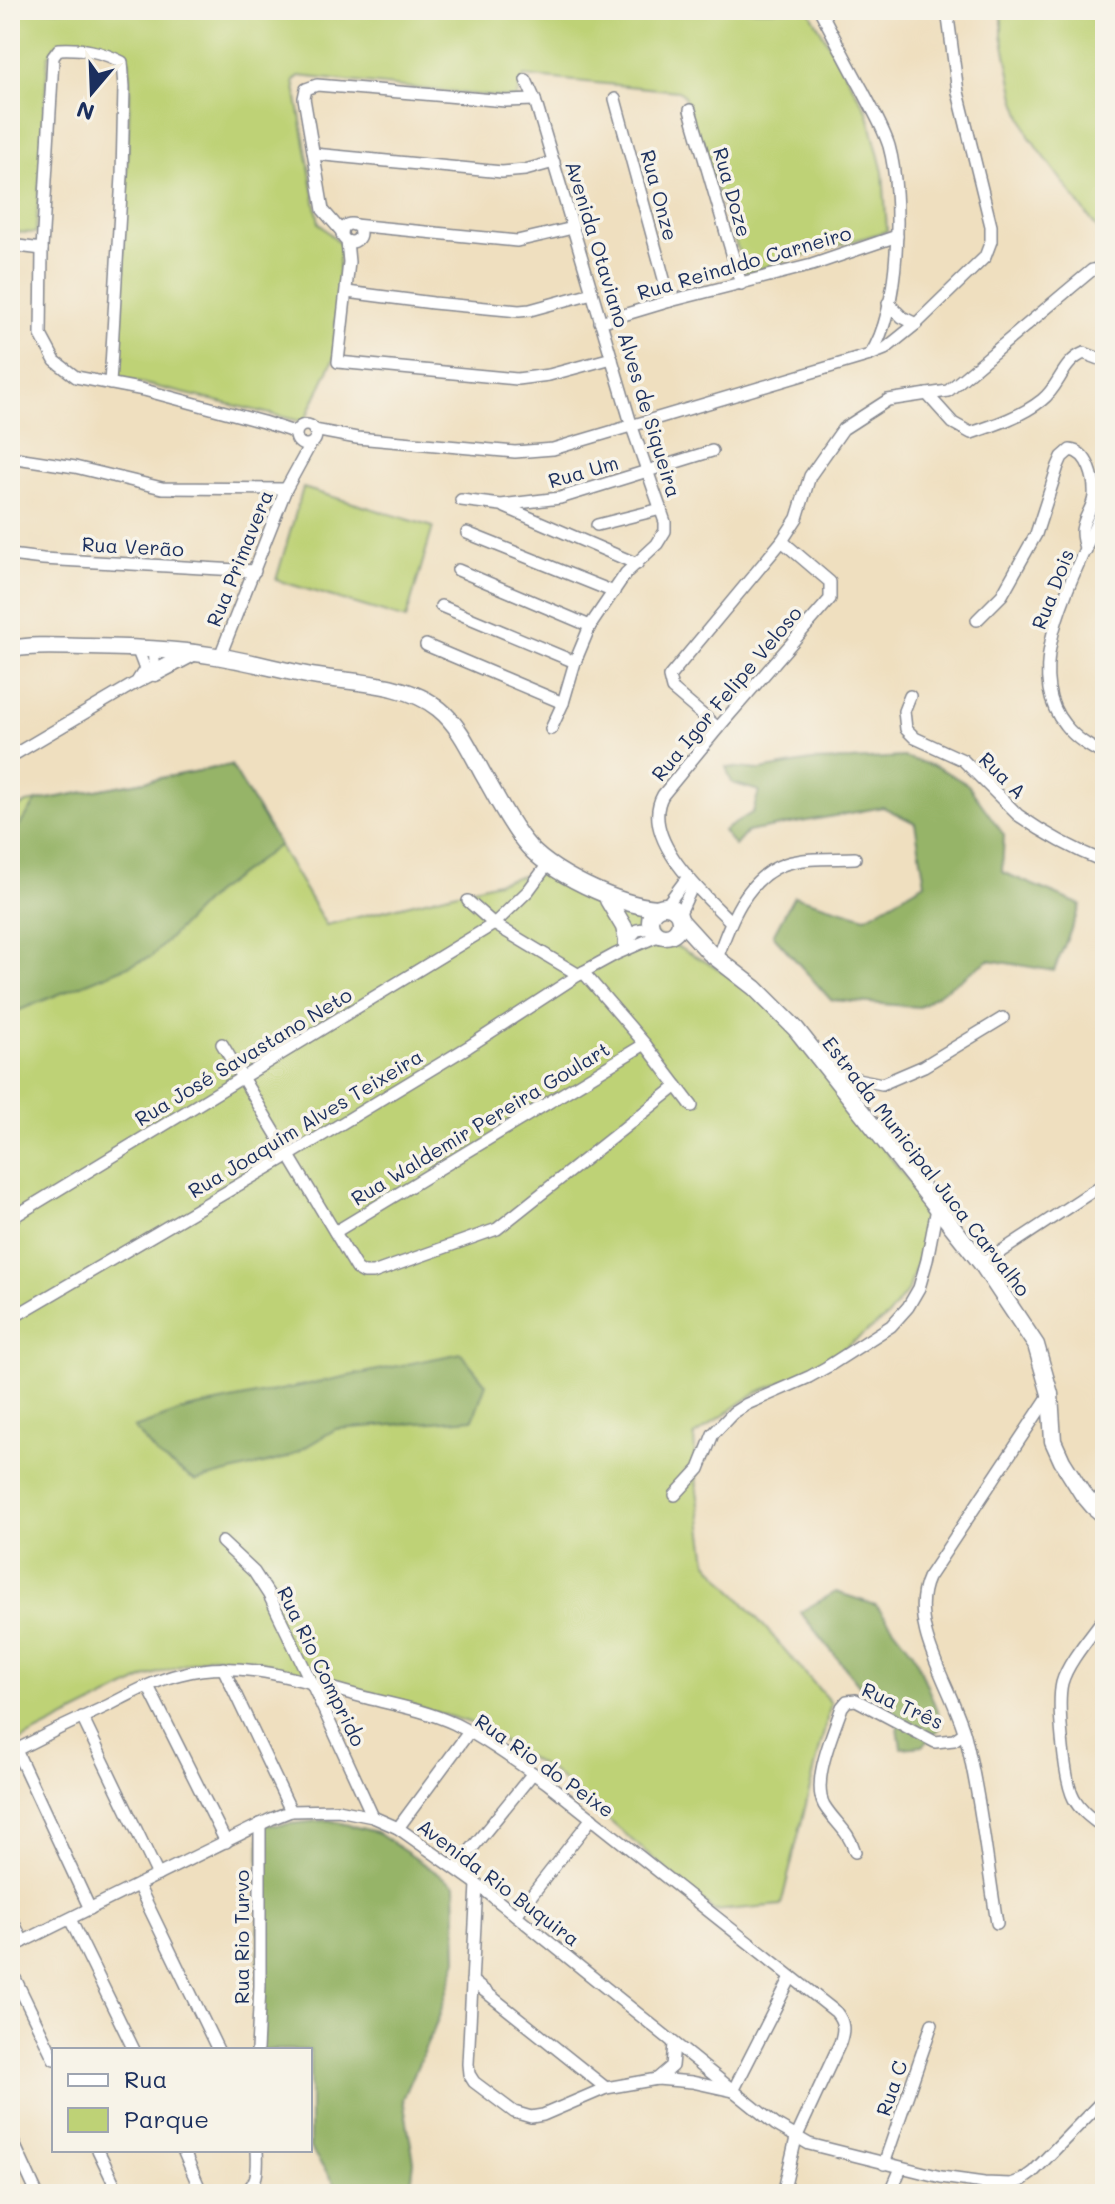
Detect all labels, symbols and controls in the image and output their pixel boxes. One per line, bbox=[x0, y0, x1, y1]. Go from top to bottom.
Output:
north arrow bbox=[52, 52, 132, 132]
text: N bbox=[73, 95, 98, 128]
street label: Rua Doze bbox=[708, 144, 758, 240]
street label: Rua Onze bbox=[635, 147, 685, 243]
street label: Avenida Otaviano Alves de Siqueira bbox=[560, 158, 688, 500]
street label: Rua Reinaldo Carneiro bbox=[634, 219, 854, 305]
street label: Rua Um bbox=[545, 449, 621, 493]
street label: Rua Primavera bbox=[200, 486, 278, 630]
street label: Rua Verão bbox=[81, 530, 185, 562]
street label: Rua Dois bbox=[1025, 545, 1079, 633]
street label: Rua Igor Felipe Veloso bbox=[645, 600, 807, 786]
street label: Rua A bbox=[974, 746, 1032, 804]
street label: Rua José Savastano Neto bbox=[130, 981, 356, 1131]
street label: Estrada Municipal Juca Carvalho bbox=[817, 1031, 1037, 1301]
street label: Rua Waldemir Pereira Goulart bbox=[346, 1035, 614, 1211]
street label: Rua Joaquim Alves Teixeira bbox=[183, 1043, 427, 1203]
street label: Rua Rio Comprido bbox=[272, 1582, 372, 1750]
street label: Rua Três bbox=[858, 1676, 948, 1734]
street label: Rua Rio do Peixe bbox=[470, 1707, 620, 1823]
street label: Avenida Rio Buquira bbox=[413, 1812, 585, 1952]
street label: Rua Rio Turvo bbox=[228, 1870, 254, 2004]
legend bbox=[52, 2048, 312, 2152]
street label: Rua C bbox=[869, 2057, 913, 2119]
text: Rua bbox=[124, 2063, 167, 2094]
text: Parque bbox=[124, 2103, 209, 2134]

